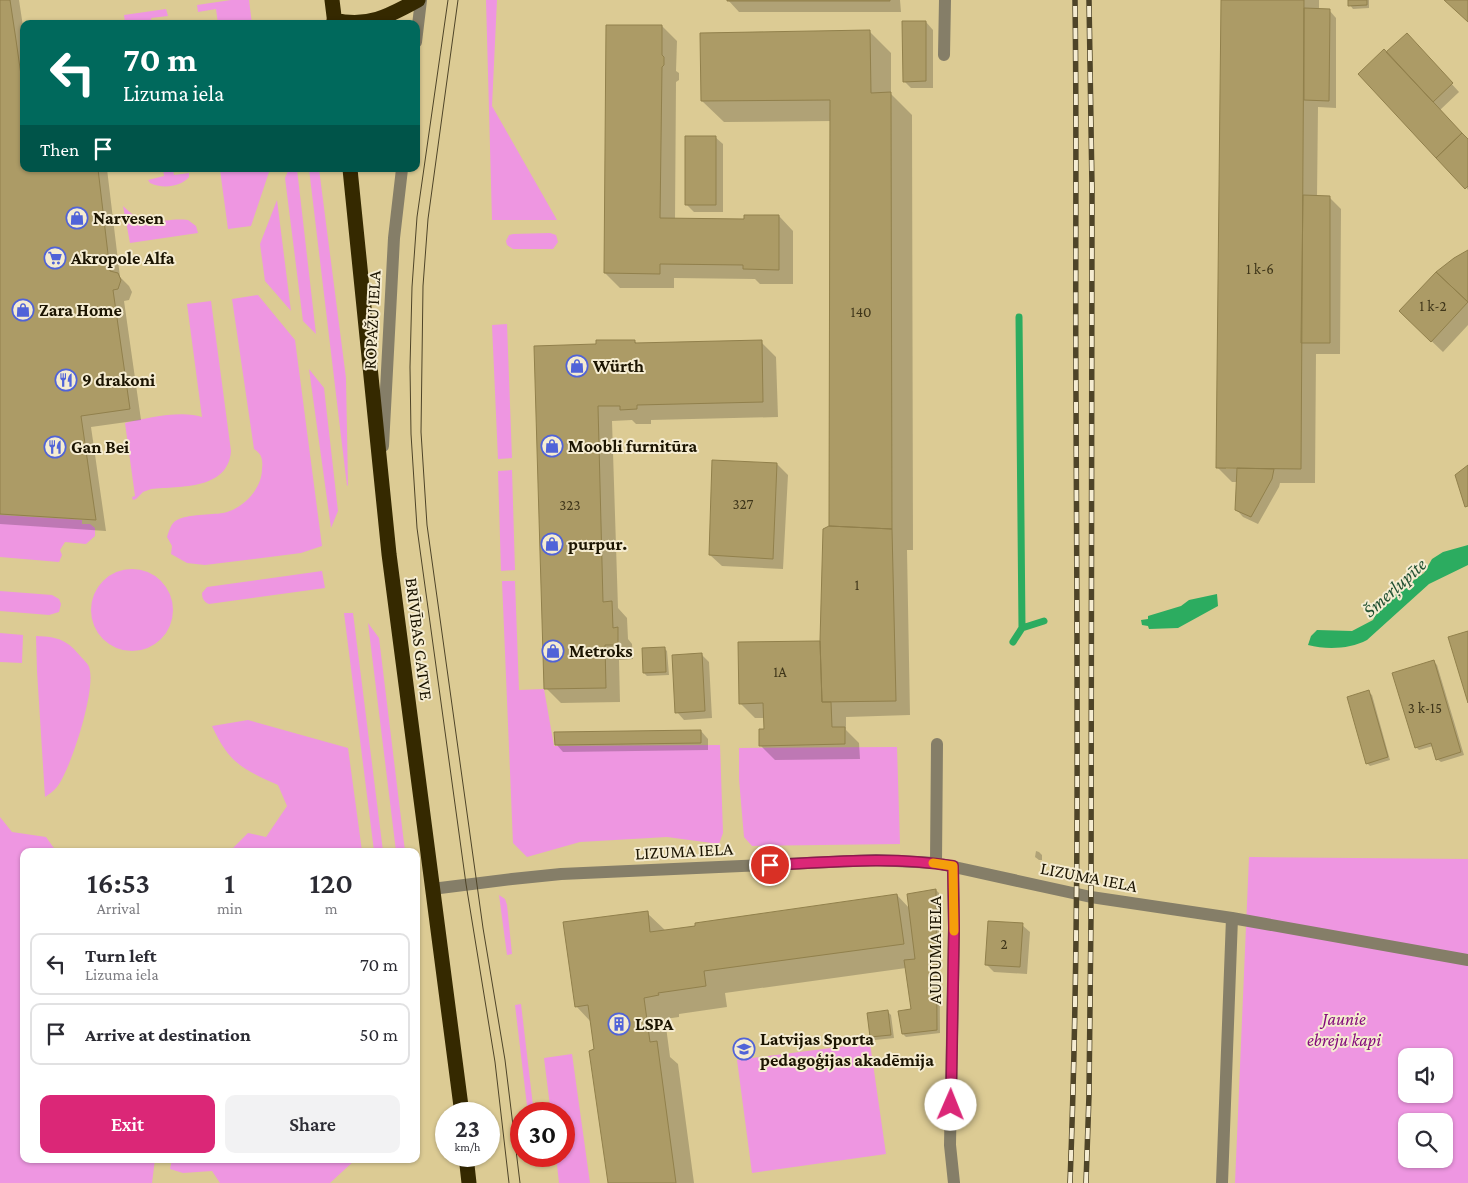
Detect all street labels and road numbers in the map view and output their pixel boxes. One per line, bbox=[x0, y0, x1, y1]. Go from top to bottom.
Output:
street label: ROPAŽU IELA bbox=[359, 269, 385, 370]
street label: BRĪVĪBAS GATVE bbox=[402, 576, 436, 702]
street label: LIZUMA IELA bbox=[634, 838, 734, 864]
street label: LIZUMA IELA bbox=[1039, 858, 1140, 896]
street label: AUDUMA IELA bbox=[925, 895, 945, 1004]

